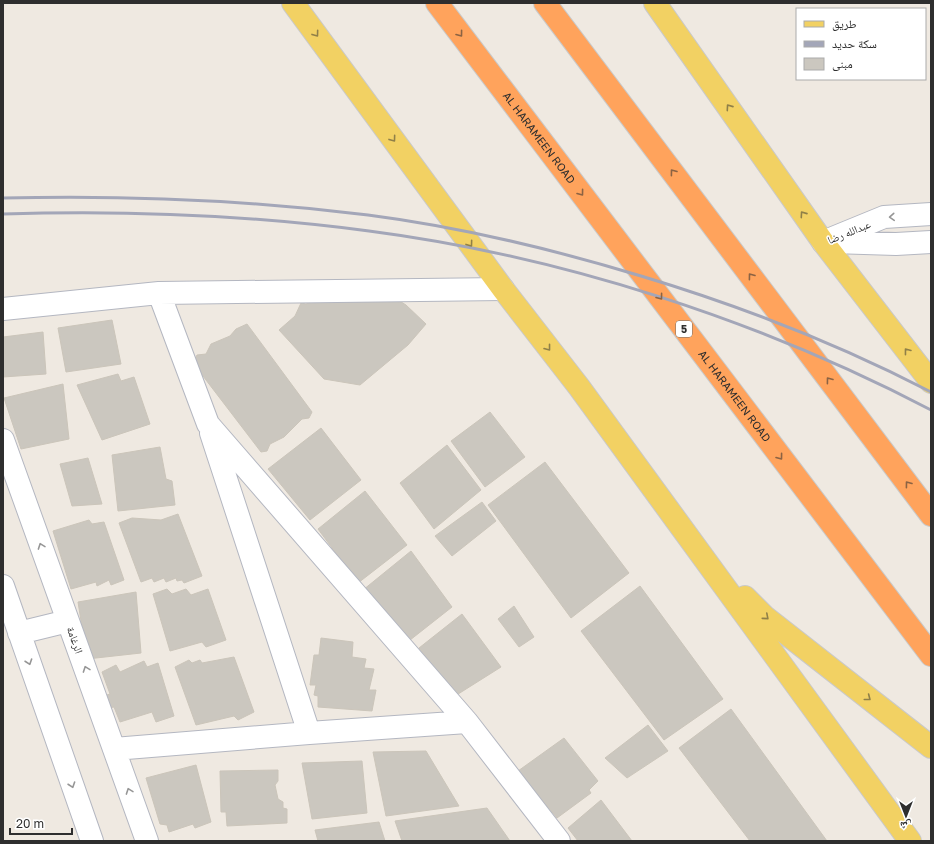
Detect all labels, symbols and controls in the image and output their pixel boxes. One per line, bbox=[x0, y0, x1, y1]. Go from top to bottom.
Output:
legend bbox=[796, 8, 926, 80]
text: طريق bbox=[832, 16, 857, 31]
one-way arrow bbox=[311, 30, 318, 37]
one-way arrow bbox=[456, 30, 463, 37]
text: سكة حديد bbox=[832, 36, 877, 51]
text: مبنى bbox=[832, 56, 853, 71]
street label: AL HARAMEEN ROAD bbox=[501, 89, 578, 186]
one-way arrow bbox=[727, 105, 734, 112]
one-way arrow bbox=[388, 135, 395, 142]
one-way arrow bbox=[670, 170, 677, 177]
one-way arrow bbox=[576, 189, 583, 196]
one-way arrow bbox=[801, 211, 808, 218]
one-way arrow bbox=[889, 212, 895, 221]
street label: عبدالله رضا bbox=[826, 217, 873, 246]
one-way arrow bbox=[465, 240, 472, 247]
one-way arrow bbox=[749, 274, 756, 281]
one-way arrow bbox=[655, 293, 662, 300]
road number: 5 bbox=[676, 321, 692, 337]
one-way arrow bbox=[544, 343, 551, 350]
street label: AL HARAMEEN ROAD bbox=[696, 347, 774, 444]
one-way arrow bbox=[905, 348, 912, 355]
one-way arrow bbox=[827, 377, 834, 384]
one-way arrow bbox=[776, 452, 783, 459]
one-way arrow bbox=[905, 481, 912, 488]
one-way arrow bbox=[38, 543, 46, 550]
one-way arrow bbox=[761, 613, 769, 620]
street label: الرغامة bbox=[65, 625, 86, 655]
one-way arrow bbox=[25, 658, 33, 665]
one-way arrow bbox=[82, 665, 90, 672]
one-way arrow bbox=[864, 693, 871, 700]
one-way arrow bbox=[68, 781, 76, 788]
one-way arrow bbox=[126, 788, 134, 795]
north arrow bbox=[886, 796, 926, 836]
scale bar bbox=[10, 810, 72, 836]
text: 20 m bbox=[16, 816, 44, 831]
text: ش bbox=[900, 818, 912, 833]

